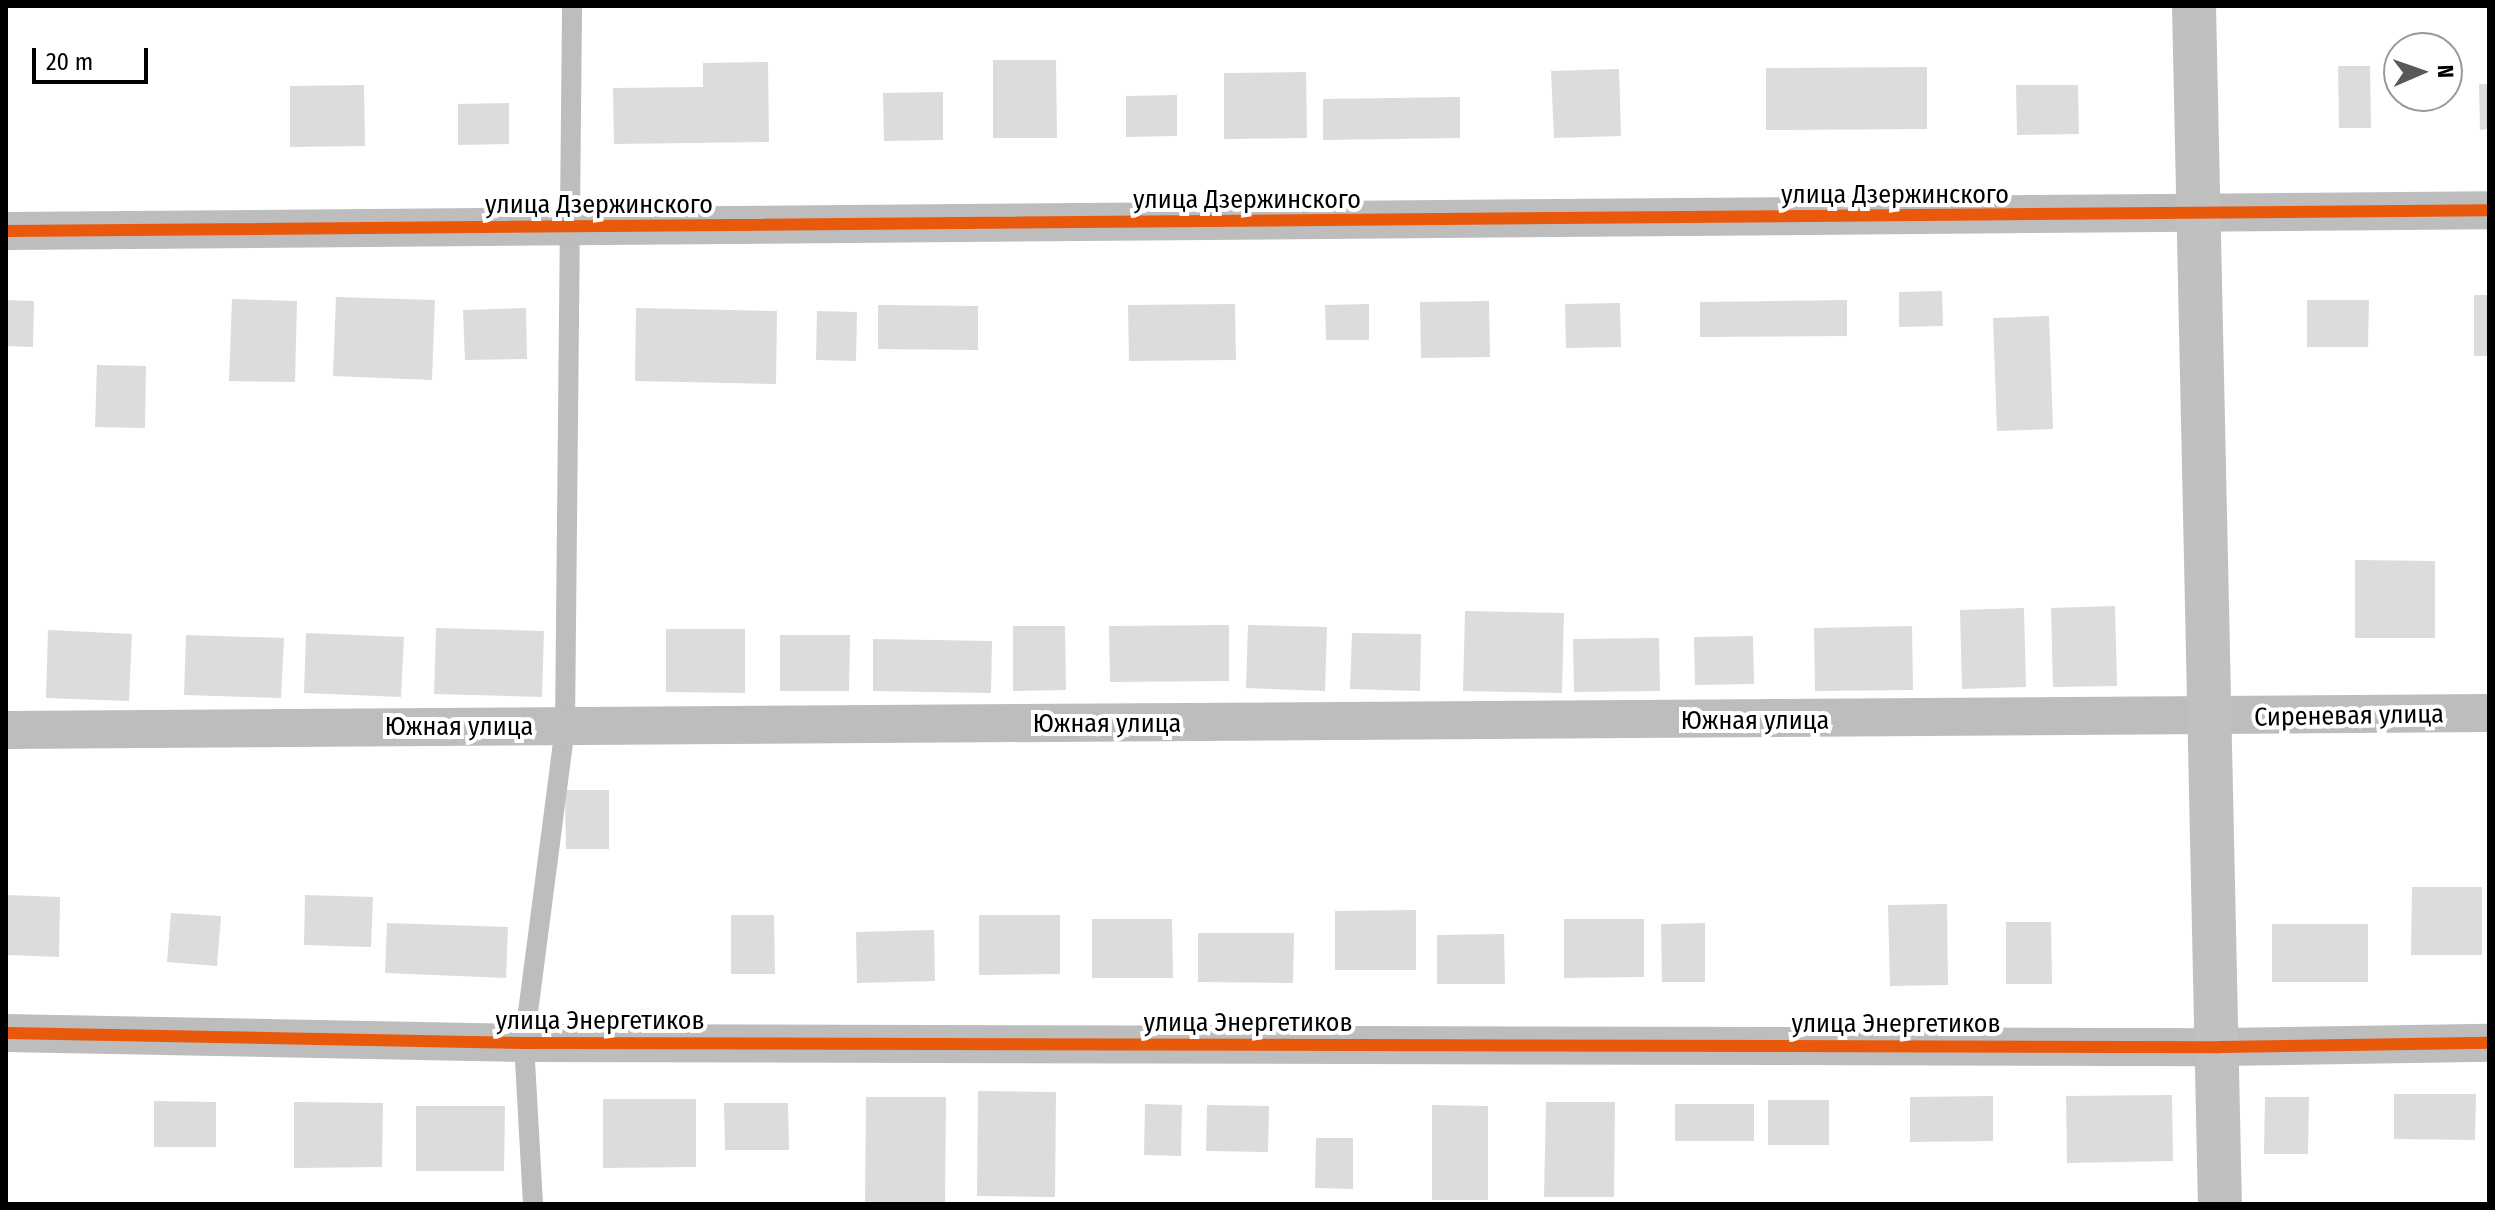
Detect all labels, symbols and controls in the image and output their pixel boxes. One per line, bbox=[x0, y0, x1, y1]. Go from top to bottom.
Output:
scale bar bbox=[36, 32, 152, 82]
north arrow bbox=[2383, 32, 2463, 112]
text: 20 m bbox=[46, 48, 93, 76]
text: N bbox=[2432, 64, 2459, 78]
street label: улица Дзержинского bbox=[1781, 179, 2009, 211]
street label: улица Дзержинского bbox=[1133, 184, 1361, 216]
street label: улица Дзержинского bbox=[485, 189, 713, 221]
street label: Сиреневая улица bbox=[2254, 699, 2444, 733]
street label: Южная улица bbox=[1681, 705, 1829, 737]
street label: Южная улица bbox=[1033, 708, 1181, 740]
street label: Южная улица bbox=[385, 711, 533, 743]
street label: улица Энергетиков bbox=[495, 1005, 705, 1037]
street label: улица Энергетиков bbox=[1143, 1007, 1353, 1039]
street label: улица Энергетиков bbox=[1791, 1008, 2001, 1040]

